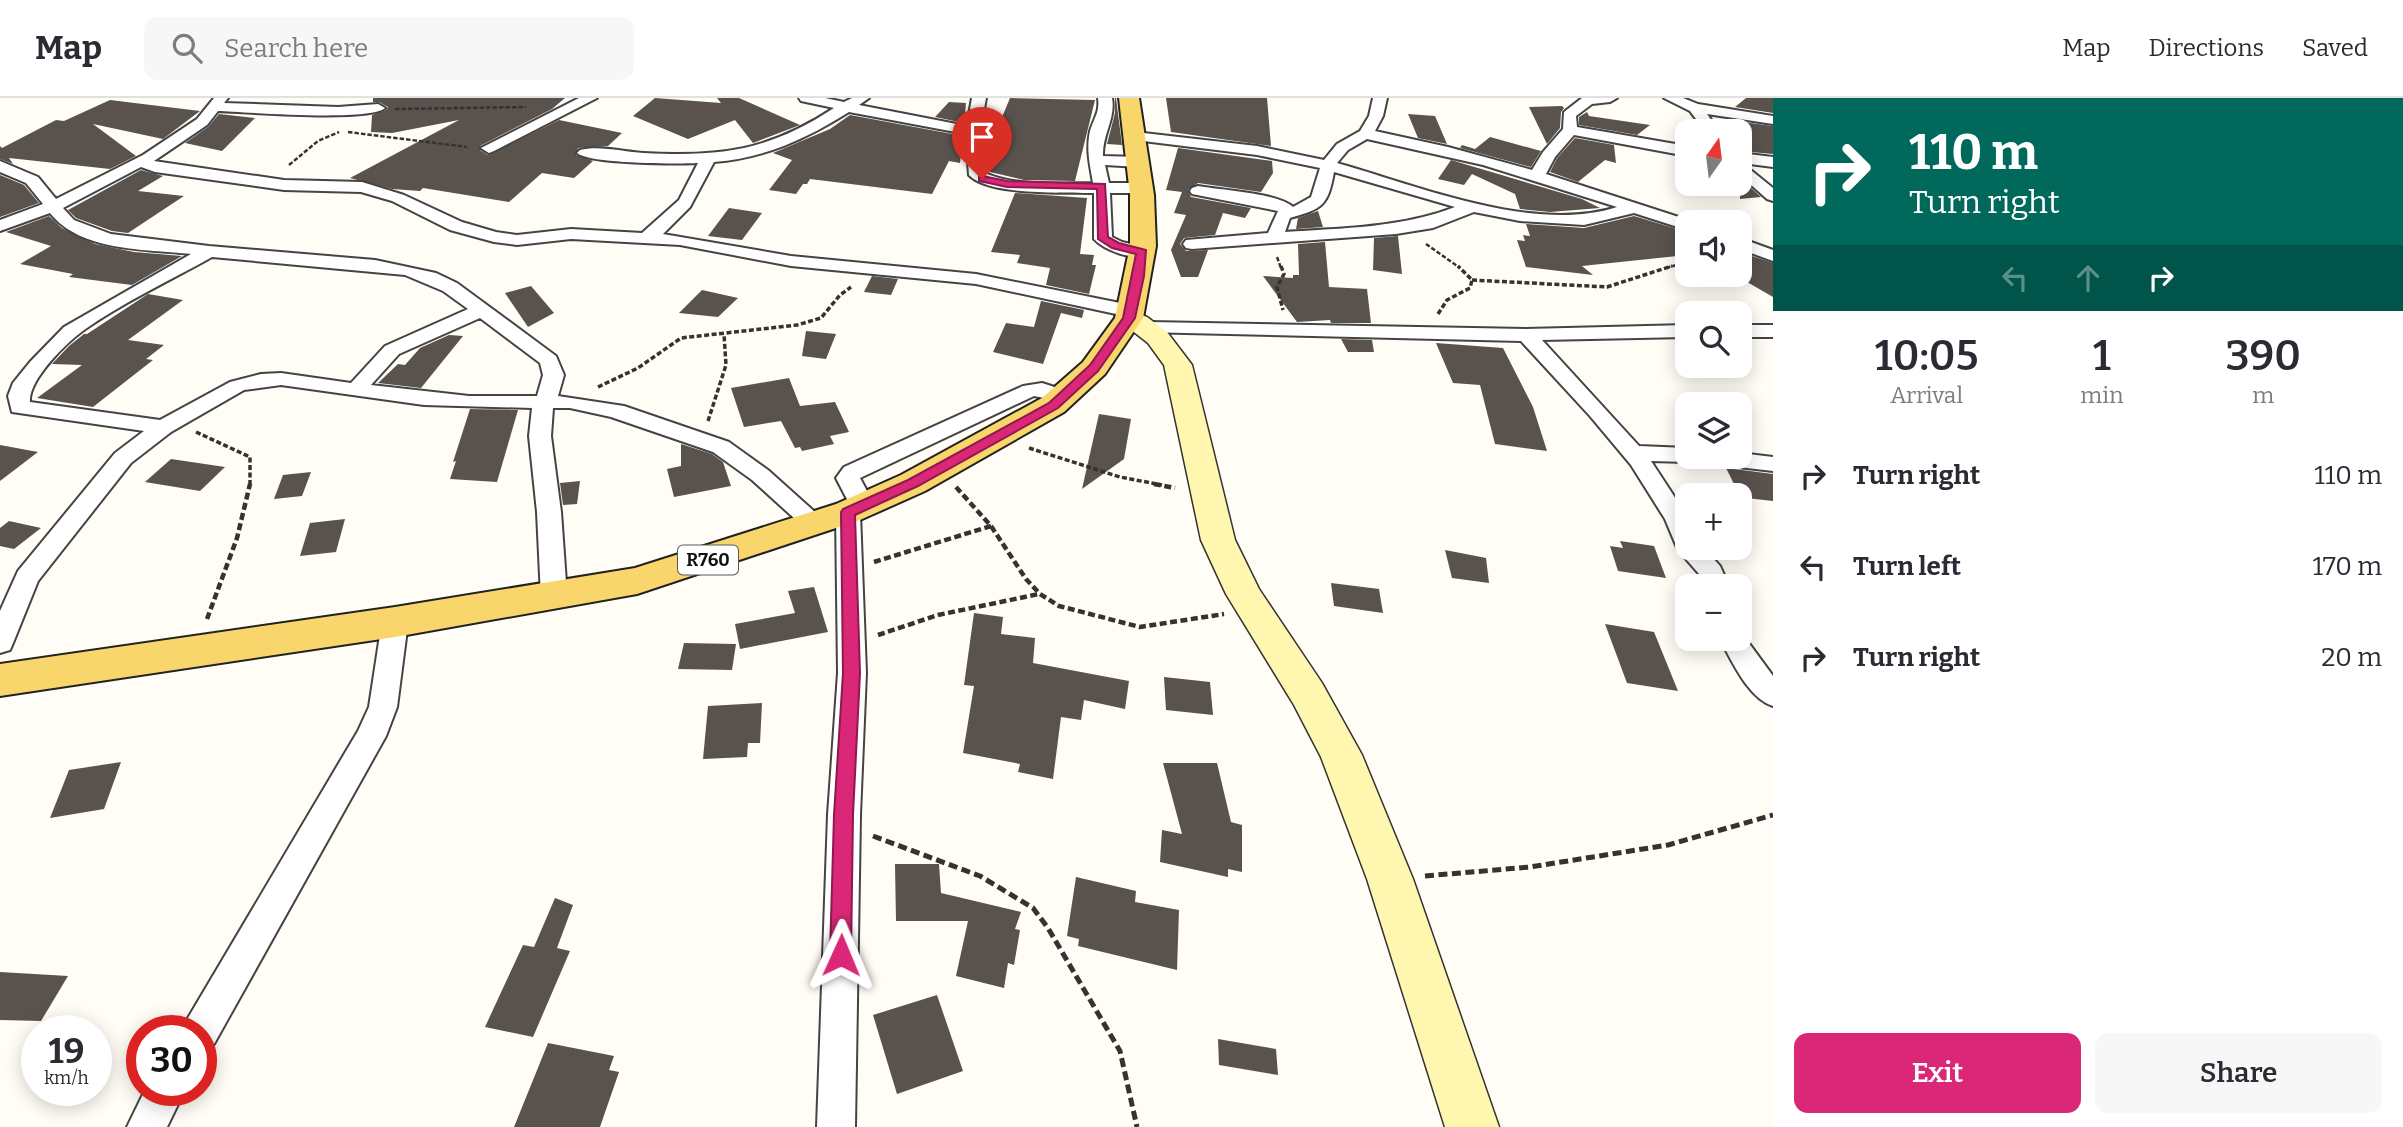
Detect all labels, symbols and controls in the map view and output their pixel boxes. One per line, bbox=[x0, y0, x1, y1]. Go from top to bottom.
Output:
search box bbox=[144, 17, 634, 80]
text: Map bbox=[35, 28, 102, 68]
icon: search bbox=[168, 29, 206, 67]
text: Search here bbox=[224, 33, 368, 64]
text: Map bbox=[2062, 34, 2111, 62]
text: Directions bbox=[2149, 34, 2264, 62]
text: Saved bbox=[2302, 34, 2368, 62]
pin bbox=[952, 107, 1012, 179]
icon: arrive bbox=[963, 118, 1001, 156]
north arrow bbox=[1675, 119, 1752, 196]
map controls bbox=[1675, 119, 1752, 651]
text: 110 m bbox=[1909, 123, 2038, 182]
icon: right bbox=[1794, 126, 1885, 217]
text: Turn right bbox=[1909, 183, 2060, 221]
button: sound bbox=[1675, 210, 1752, 287]
icon: left bbox=[1996, 259, 2034, 297]
icon: ahead bbox=[2069, 259, 2107, 297]
icon: right bbox=[2142, 259, 2180, 297]
button: search bbox=[1675, 301, 1752, 378]
text: 10:05 bbox=[1875, 331, 1978, 381]
text: 1 bbox=[2093, 331, 2111, 381]
text: 390 bbox=[2226, 331, 2301, 381]
text: Arrival bbox=[1890, 381, 1963, 409]
text: min bbox=[2080, 381, 2124, 409]
text: m bbox=[2252, 381, 2274, 409]
button: layers bbox=[1675, 392, 1752, 469]
icon: right bbox=[1794, 457, 1832, 495]
text: Turn right bbox=[1853, 460, 1980, 491]
text: 110 m bbox=[2314, 460, 2382, 491]
button: + bbox=[1675, 483, 1752, 560]
road number: R760 bbox=[678, 546, 738, 574]
icon: left bbox=[1794, 548, 1832, 586]
text: Turn left bbox=[1853, 551, 1961, 582]
text: 170 m bbox=[2312, 551, 2382, 582]
button: − bbox=[1675, 574, 1752, 651]
icon: right bbox=[1794, 639, 1832, 677]
text: Turn right bbox=[1853, 642, 1980, 673]
text: 20 m bbox=[2321, 642, 2382, 673]
position arrow bbox=[804, 918, 878, 992]
speed limit sign: 30 bbox=[126, 1015, 217, 1106]
text: 19 bbox=[49, 1030, 84, 1072]
button: Exit bbox=[1794, 1033, 2081, 1113]
button: Share bbox=[2095, 1033, 2382, 1113]
text: km/h bbox=[44, 1067, 89, 1089]

